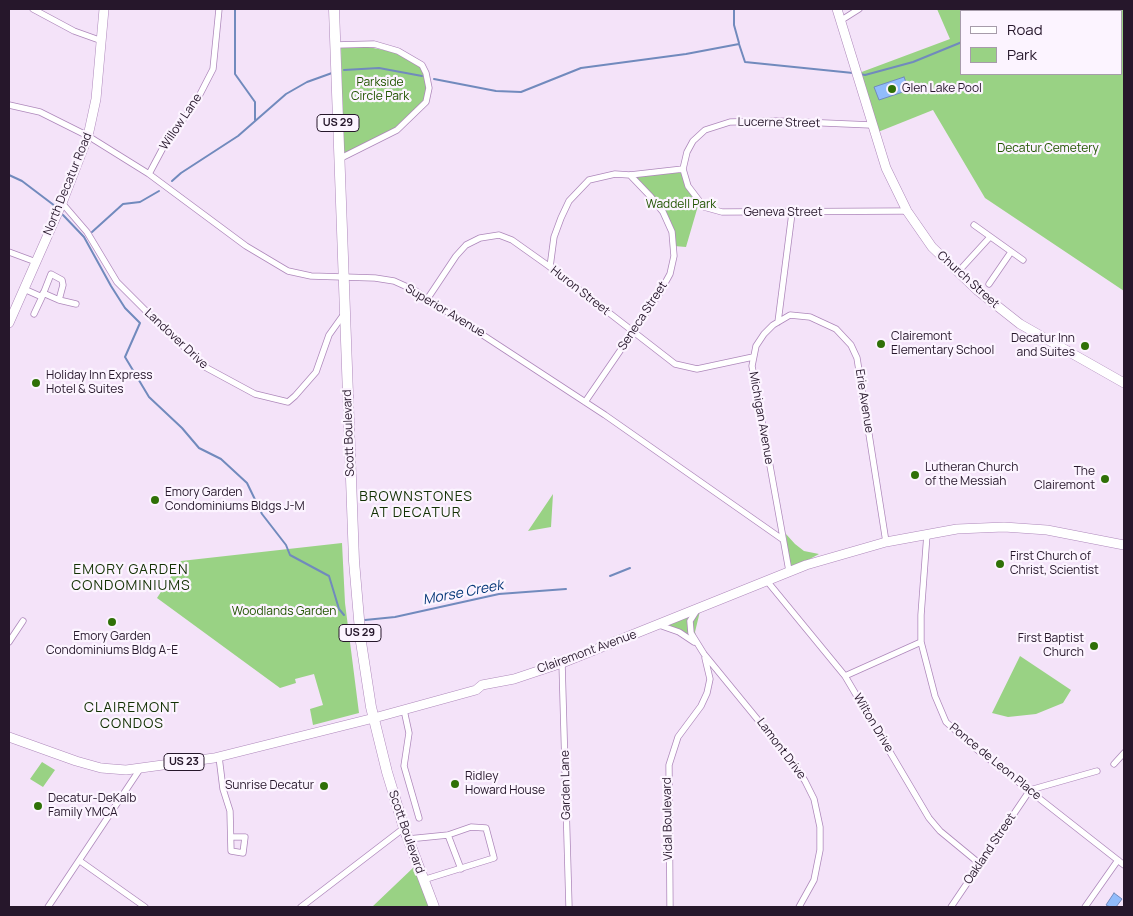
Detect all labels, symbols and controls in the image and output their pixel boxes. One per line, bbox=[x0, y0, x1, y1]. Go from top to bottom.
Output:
legend bbox=[960, 10, 1123, 75]
text: Road bbox=[1007, 19, 1043, 40]
text: Park bbox=[1007, 44, 1037, 65]
park label: Parkside Circle Park bbox=[351, 76, 409, 104]
place label: Glen Lake Pool bbox=[902, 82, 982, 96]
marker: Glen Lake Pool bbox=[886, 83, 898, 95]
street label: Willow Lane bbox=[157, 91, 205, 153]
road number: US 29 bbox=[317, 115, 359, 132]
street label: Lucerne Street bbox=[737, 115, 821, 131]
street label: North Decatur Road bbox=[41, 131, 95, 237]
park label: Decatur Cemetery bbox=[997, 142, 1099, 156]
park label: Waddell Park bbox=[646, 198, 716, 212]
street label: Geneva Street bbox=[743, 206, 823, 220]
street label: Church Street bbox=[934, 248, 1002, 312]
street label: Huron Street bbox=[547, 263, 613, 319]
street label: Seneca Street bbox=[615, 279, 671, 353]
street label: Superior Avenue bbox=[402, 281, 488, 341]
street label: Landover Drive bbox=[141, 306, 211, 372]
place label: Clairemont Elementary School bbox=[891, 330, 994, 358]
place label: Decatur Inn and Suites bbox=[1011, 332, 1075, 360]
marker: Clairemont Elementary School bbox=[875, 338, 887, 350]
marker: Decatur Inn and Suites bbox=[1079, 340, 1091, 352]
street label: Erie Avenue bbox=[852, 368, 876, 434]
place label: Holiday Inn Express Hotel & Suites bbox=[46, 369, 153, 397]
street label: Michigan Avenue bbox=[746, 371, 776, 465]
marker: Holiday Inn Express Hotel & Suites bbox=[30, 377, 42, 389]
street label: Scott Boulevard bbox=[340, 389, 358, 477]
place label: Lutheran Church of the Messiah bbox=[925, 461, 1018, 489]
place label: The Clairemont bbox=[1034, 465, 1095, 493]
marker: Lutheran Church of the Messiah bbox=[909, 469, 921, 481]
marker: The Clairemont bbox=[1099, 473, 1111, 485]
place label: Emory Garden Condominiums Bldgs J-M bbox=[165, 486, 305, 514]
district label: BROWNSTONES AT DECATUR bbox=[358, 489, 474, 522]
marker: Emory Garden Condominiums Bldgs J-M bbox=[149, 494, 161, 506]
place label: First Church of Christ, Scientist bbox=[1010, 550, 1099, 578]
marker: First Church of Christ, Scientist bbox=[994, 558, 1006, 570]
district label: EMORY GARDEN CONDOMINIUMS bbox=[70, 562, 192, 594]
water label: Morse Creek bbox=[421, 577, 505, 609]
park label: Woodlands Garden bbox=[232, 605, 336, 619]
marker: Emory Garden Condominiums Bldg A-E bbox=[106, 616, 118, 628]
road number: US 29 bbox=[339, 624, 381, 641]
street label: Clairemont Avenue bbox=[535, 627, 639, 677]
place label: Emory Garden Condominiums Bldg A-E bbox=[46, 630, 178, 658]
place label: First Baptist Church bbox=[1018, 632, 1084, 660]
marker: First Baptist Church bbox=[1088, 640, 1100, 652]
street label: Wilton Drive bbox=[850, 691, 896, 755]
district label: CLAIREMONT CONDOS bbox=[83, 700, 181, 732]
street label: Lamont Drive bbox=[753, 716, 809, 782]
street label: Ponce de Leon Place bbox=[946, 721, 1044, 803]
street label: Garden Lane bbox=[558, 750, 574, 820]
road number: US 23 bbox=[164, 754, 204, 770]
place label: Ridley Howard House bbox=[465, 770, 545, 798]
street label: Vidal Boulevard bbox=[660, 777, 676, 861]
marker: Ridley Howard House bbox=[449, 778, 461, 790]
place label: Sunrise Decatur bbox=[225, 779, 314, 793]
marker: Sunrise Decatur bbox=[318, 780, 330, 792]
street label: Scott Boulevard bbox=[385, 788, 427, 876]
place label: Decatur-DeKalb Family YMCA bbox=[48, 792, 136, 820]
marker: Decatur-DeKalb Family YMCA bbox=[32, 800, 44, 812]
street label: Oakland Street bbox=[961, 811, 1019, 887]

